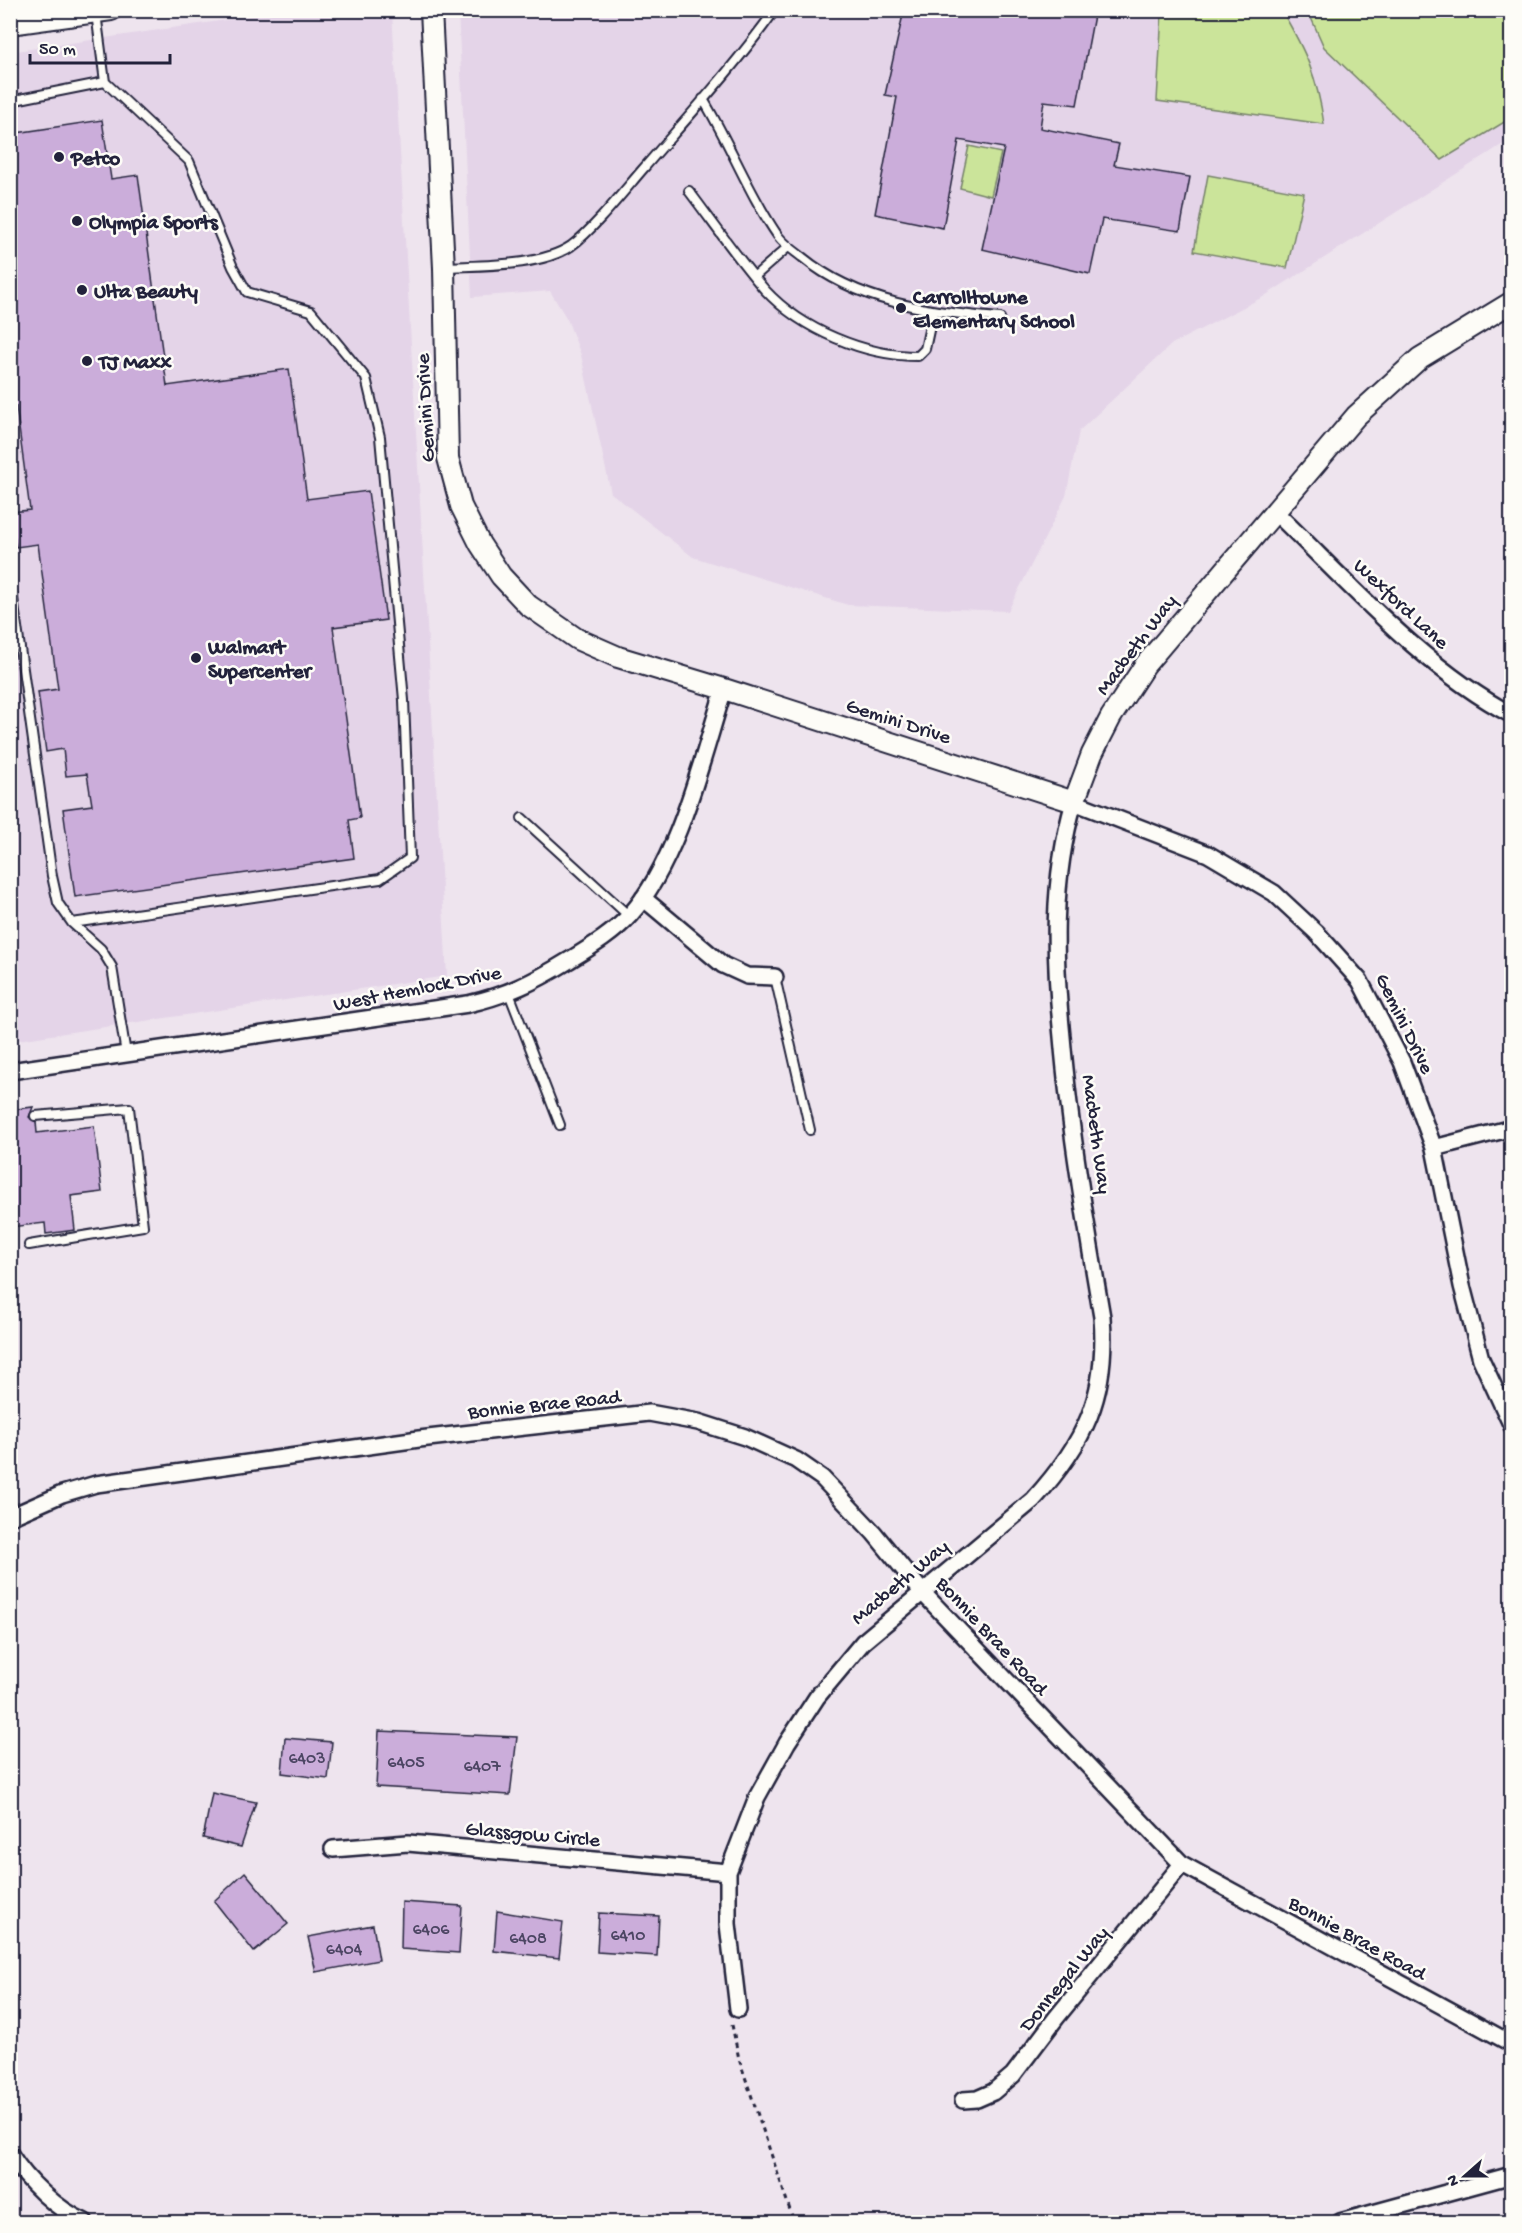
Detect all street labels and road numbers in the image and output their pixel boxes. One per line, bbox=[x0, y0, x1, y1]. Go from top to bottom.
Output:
street label: Gemini Drive bbox=[412, 352, 443, 463]
street label: Wexford Lane bbox=[1346, 555, 1454, 657]
street label: Macbeth Way bbox=[1092, 591, 1184, 702]
street label: Gemini Drive bbox=[842, 695, 955, 752]
street label: West Hemlock Drive bbox=[332, 962, 505, 1019]
street label: Gemini Drive bbox=[1368, 970, 1438, 1080]
street label: Macbeth Way bbox=[1074, 1073, 1115, 1196]
street label: Bonnie Brae Road bbox=[466, 1386, 624, 1427]
street label: Macbeth Way bbox=[847, 1536, 955, 1632]
street label: Bonnie Brae Road bbox=[928, 1572, 1053, 1703]
street label: Glassgow Circle bbox=[464, 1818, 602, 1855]
street label: Bonnie Brae Road bbox=[1282, 1891, 1431, 1989]
street label: Donnegal Way bbox=[1014, 1922, 1116, 2040]

